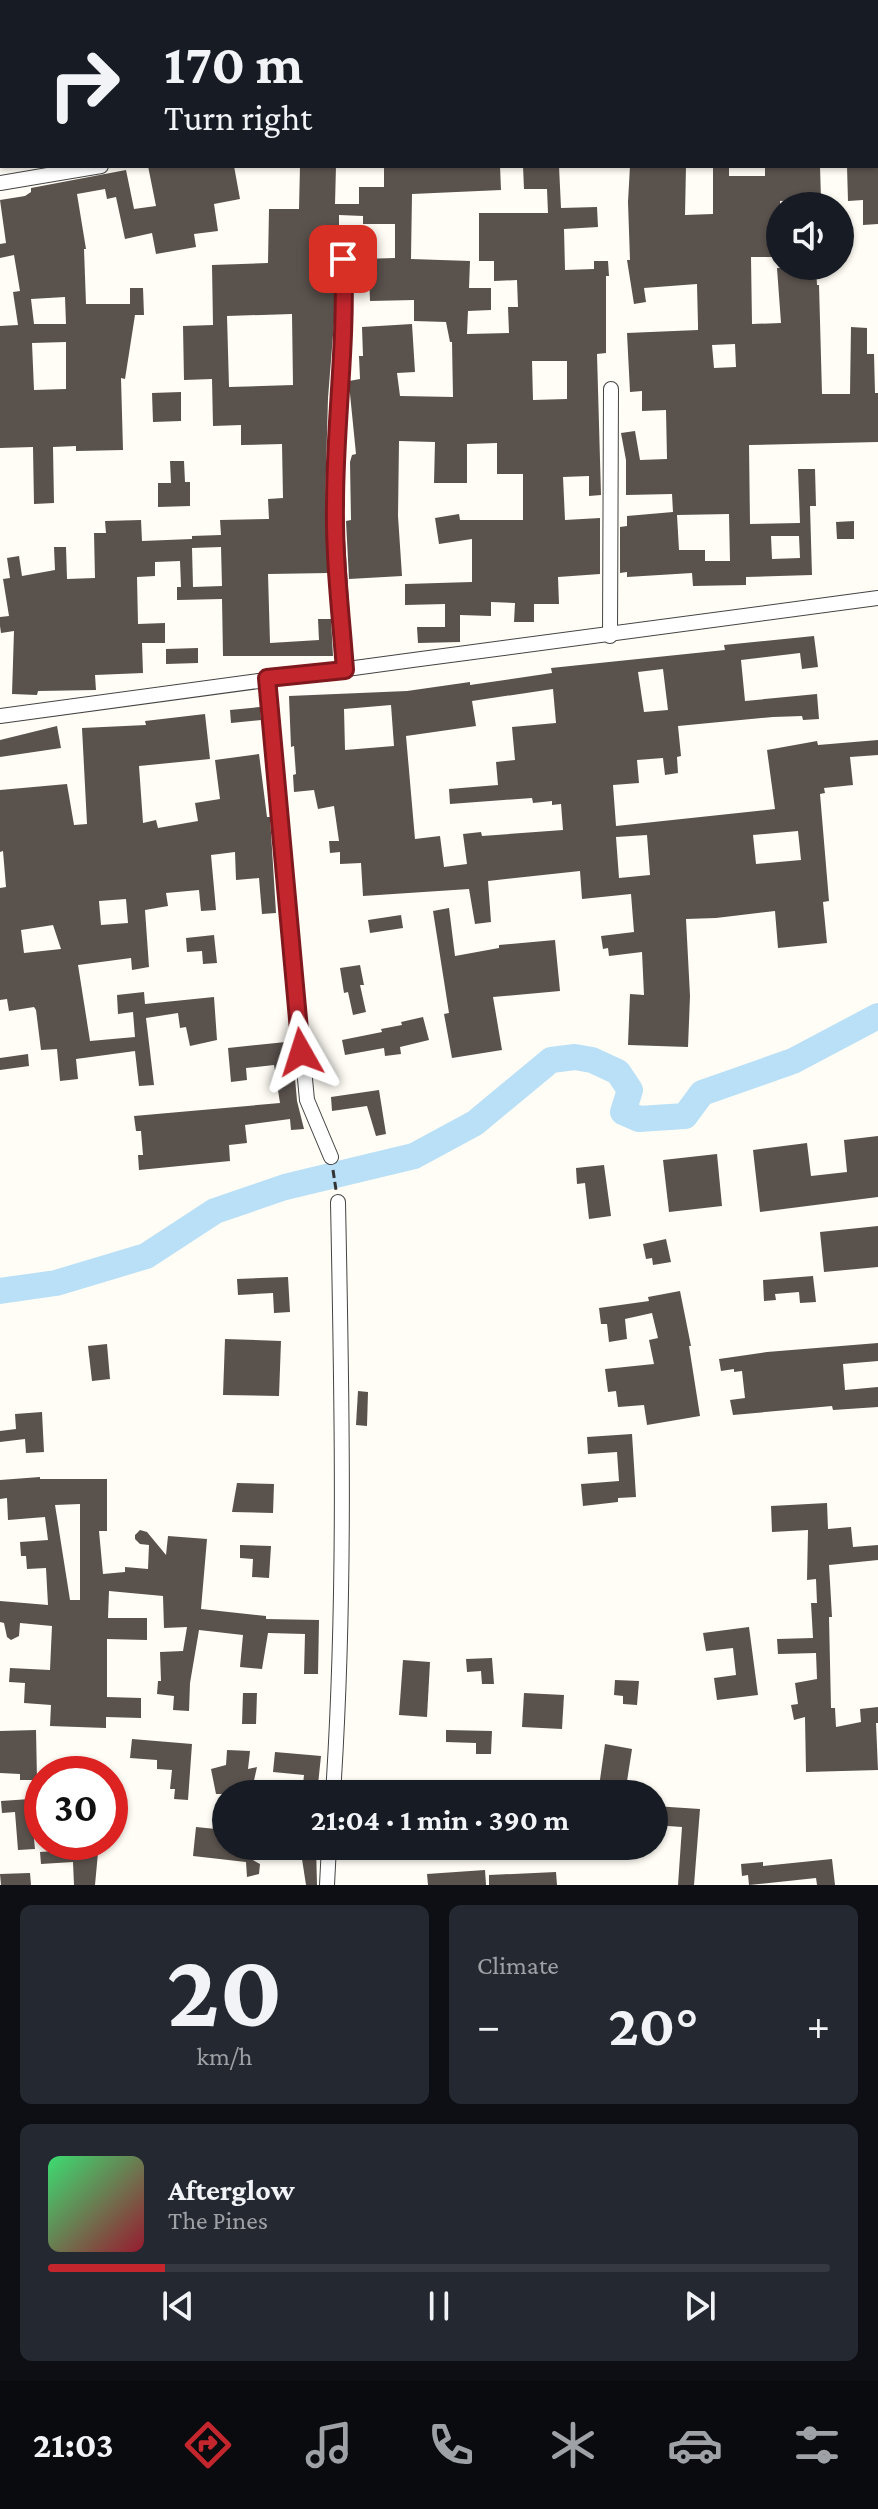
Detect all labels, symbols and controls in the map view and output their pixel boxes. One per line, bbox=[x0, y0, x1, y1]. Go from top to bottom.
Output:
icon: right bbox=[32, 32, 136, 136]
text: 170 m bbox=[164, 33, 303, 95]
text: Turn right bbox=[164, 98, 312, 138]
map controls bbox=[766, 192, 854, 280]
button: sound bbox=[766, 192, 854, 280]
pin bbox=[309, 225, 377, 293]
icon: arrive bbox=[321, 237, 365, 281]
position arrow bbox=[259, 1010, 343, 1094]
speed limit sign: 30 bbox=[24, 1756, 128, 1860]
text: 21:04 · 1 min · 390 m bbox=[311, 1803, 569, 1836]
text: 20 bbox=[166, 1932, 283, 2047]
text: Climate bbox=[477, 1951, 559, 1980]
text: 20° bbox=[608, 1991, 699, 2058]
text: − bbox=[477, 2001, 500, 2049]
text: + bbox=[807, 2001, 830, 2049]
text: km/h bbox=[196, 2042, 253, 2071]
text: Afterglow bbox=[168, 2173, 295, 2206]
text: The Pines bbox=[168, 2206, 268, 2235]
icon: previous bbox=[156, 2284, 200, 2328]
icon: pause bbox=[417, 2284, 461, 2328]
icon: next bbox=[678, 2284, 722, 2328]
icon: directions bbox=[180, 2417, 236, 2473]
icon: music bbox=[301, 2417, 357, 2473]
icon: phone bbox=[423, 2417, 479, 2473]
icon: climate bbox=[545, 2417, 601, 2473]
icon: car bbox=[667, 2417, 723, 2473]
icon: filters bbox=[789, 2417, 845, 2473]
text: 21:03 bbox=[33, 2425, 114, 2465]

